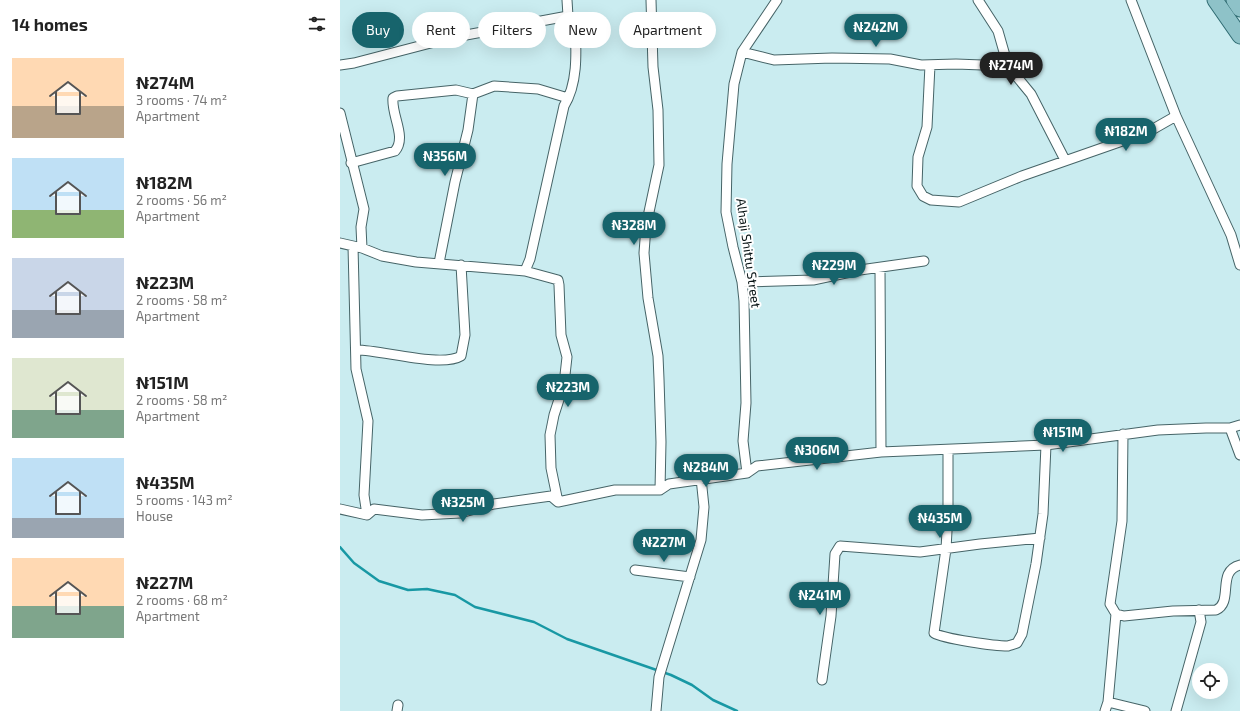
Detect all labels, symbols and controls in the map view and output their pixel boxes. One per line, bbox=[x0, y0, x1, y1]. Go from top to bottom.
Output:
chip: Buy bbox=[352, 12, 404, 48]
chip: Rent bbox=[412, 12, 470, 48]
chip: Filters bbox=[478, 12, 546, 48]
chip: New bbox=[554, 12, 611, 48]
chip: Apartment bbox=[619, 12, 716, 48]
icon: filters bbox=[306, 13, 328, 35]
text: 14 homes bbox=[12, 14, 88, 34]
pin: ₦242M bbox=[848, 14, 904, 48]
text: ₦242M bbox=[853, 19, 899, 35]
pin: ₦274M bbox=[983, 52, 1039, 86]
text: ₦274M bbox=[989, 57, 1033, 73]
text: ₦274M bbox=[136, 72, 194, 92]
icon: home bbox=[44, 74, 92, 122]
text: 3 rooms · 74 m² bbox=[136, 92, 227, 108]
text: Apartment bbox=[136, 108, 200, 124]
pin: ₦182M bbox=[1098, 118, 1154, 152]
text: ₦182M bbox=[1104, 123, 1148, 139]
pin: ₦356M bbox=[417, 143, 473, 177]
text: ₦356M bbox=[423, 148, 467, 164]
text: ₦182M bbox=[136, 172, 193, 192]
icon: home bbox=[44, 174, 92, 222]
text: 2 rooms · 56 m² bbox=[136, 192, 227, 208]
street label: Alhaji Shittu Street bbox=[733, 197, 765, 309]
text: Apartment bbox=[136, 208, 200, 224]
pin: ₦328M bbox=[606, 212, 662, 246]
text: ₦328M bbox=[612, 217, 656, 233]
pin: ₦229M bbox=[806, 252, 862, 286]
text: ₦229M bbox=[812, 257, 856, 273]
text: ₦223M bbox=[136, 272, 194, 292]
icon: home bbox=[44, 274, 92, 322]
text: 2 rooms · 58 m² bbox=[136, 292, 227, 308]
text: Apartment bbox=[136, 308, 200, 324]
text: ₦151M bbox=[136, 372, 189, 392]
icon: home bbox=[44, 374, 92, 422]
pin: ₦223M bbox=[540, 374, 596, 408]
text: ₦223M bbox=[546, 379, 590, 395]
text: 2 rooms · 58 m² bbox=[136, 392, 227, 408]
text: Apartment bbox=[136, 408, 200, 424]
pin: ₦151M bbox=[1035, 419, 1091, 453]
text: ₦151M bbox=[1043, 424, 1083, 440]
pin: ₦306M bbox=[789, 437, 845, 471]
text: ₦306M bbox=[794, 442, 840, 458]
pin: ₦284M bbox=[678, 454, 734, 488]
text: ₦284M bbox=[683, 459, 729, 475]
text: ₦435M bbox=[136, 472, 195, 492]
icon: home bbox=[44, 474, 92, 522]
pin: ₦325M bbox=[435, 489, 491, 523]
text: 5 rooms · 143 m² bbox=[136, 492, 233, 508]
text: ₦325M bbox=[441, 494, 485, 510]
pin: ₦435M bbox=[912, 505, 968, 539]
text: House bbox=[136, 508, 173, 524]
text: ₦435M bbox=[918, 510, 962, 526]
pin: ₦227M bbox=[636, 529, 692, 563]
text: ₦227M bbox=[642, 534, 686, 550]
text: ₦227M bbox=[136, 572, 193, 592]
icon: home bbox=[44, 574, 92, 622]
pin: ₦241M bbox=[792, 582, 848, 616]
text: ₦241M bbox=[798, 587, 842, 603]
text: 2 rooms · 68 m² bbox=[136, 592, 228, 608]
text: Apartment bbox=[136, 608, 200, 624]
map controls bbox=[1192, 663, 1228, 699]
button: locate bbox=[1192, 663, 1228, 699]

